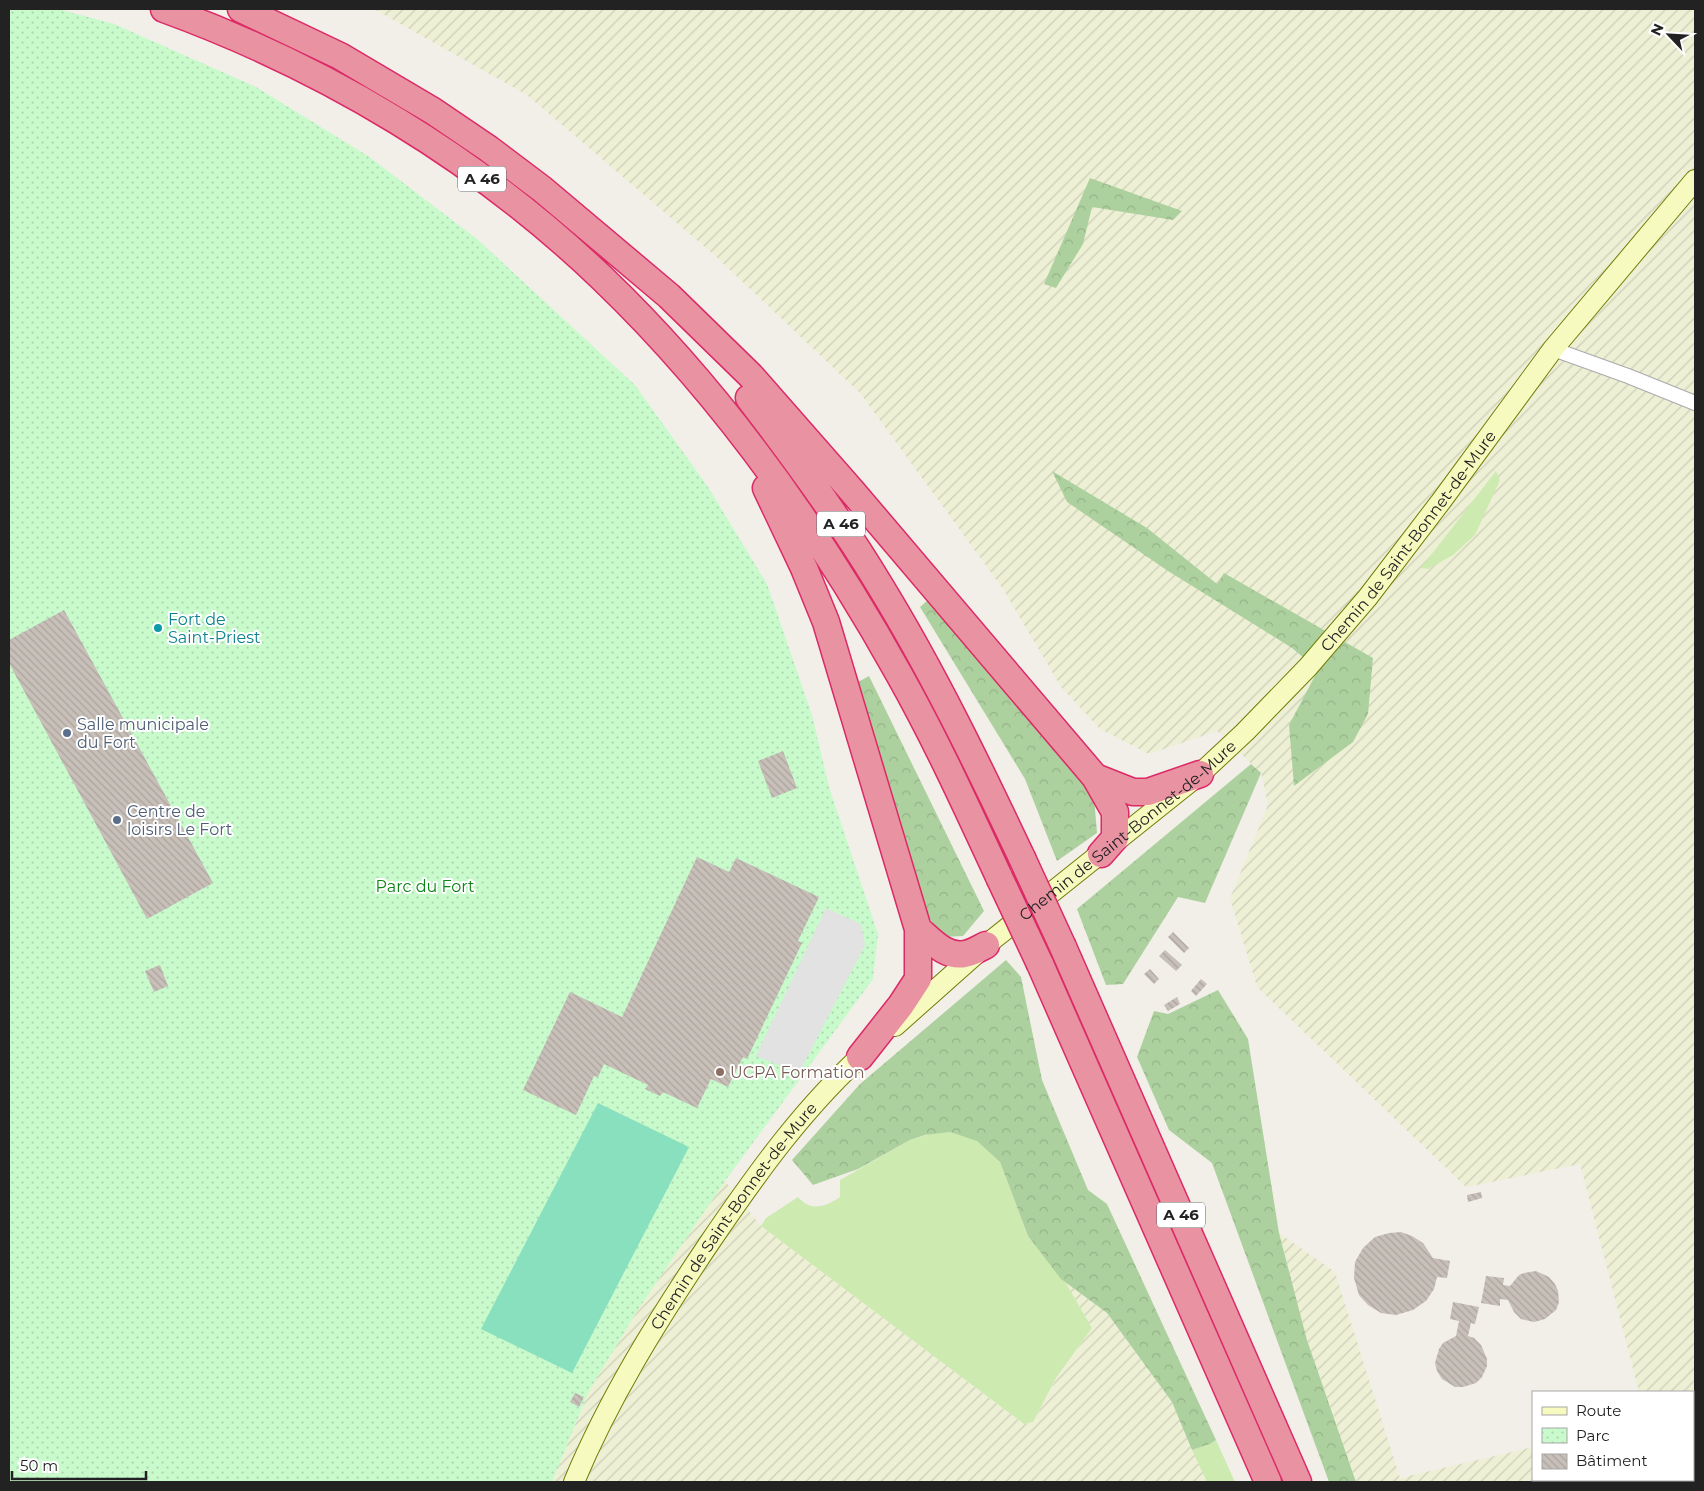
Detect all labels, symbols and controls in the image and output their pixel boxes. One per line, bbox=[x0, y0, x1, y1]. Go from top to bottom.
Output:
north arrow bbox=[1644, 10, 1694, 60]
text: N bbox=[1647, 21, 1668, 38]
road number: A 46 bbox=[458, 166, 506, 192]
street label: Chemin de Saint-Bonnet-de-Mure bbox=[1317, 427, 1500, 655]
road number: A 46 bbox=[817, 512, 865, 536]
place label: Fort de Saint-Priest bbox=[168, 610, 261, 647]
marker: Fort de Saint-Priest bbox=[152, 622, 164, 634]
place label: Salle municipale du Fort bbox=[77, 715, 209, 752]
marker: Salle municipale du Fort bbox=[61, 727, 73, 739]
street label: Chemin de Saint-Bonnet-de-Mure bbox=[1015, 736, 1240, 925]
place label: Centre de loisirs Le Fort bbox=[127, 802, 233, 839]
marker: Centre de loisirs Le Fort bbox=[111, 814, 123, 826]
park label: Parc du Fort bbox=[376, 877, 475, 896]
place label: UCPA Formation bbox=[730, 1063, 865, 1082]
marker: UCPA Formation bbox=[714, 1066, 726, 1078]
street label: Chemin de Saint-Bonnet-de-Mure bbox=[647, 1099, 821, 1333]
road number: A 46 bbox=[1157, 1202, 1205, 1228]
legend bbox=[1532, 1391, 1694, 1481]
text: Route bbox=[1576, 1401, 1621, 1420]
text: Parc bbox=[1576, 1426, 1610, 1445]
scale bar bbox=[12, 1448, 146, 1480]
text: Bâtiment bbox=[1576, 1451, 1648, 1470]
text: 50 m bbox=[20, 1456, 58, 1475]

